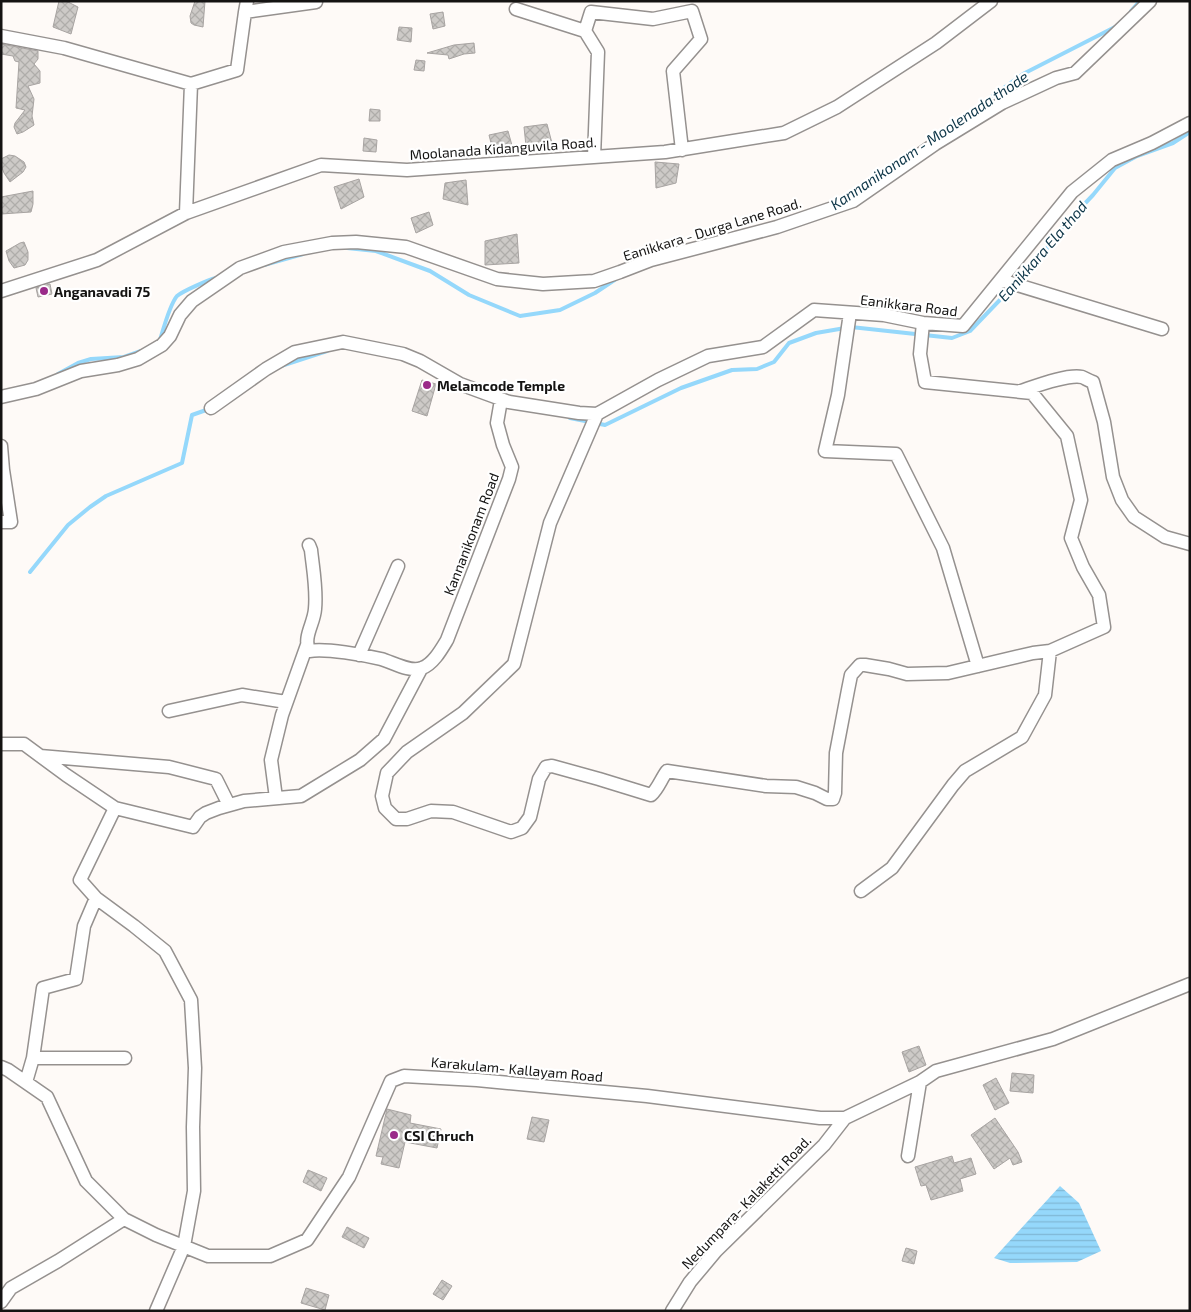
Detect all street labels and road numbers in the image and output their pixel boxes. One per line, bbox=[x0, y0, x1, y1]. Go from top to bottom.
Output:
street label: Moolanada Kidanguvila Road. bbox=[409, 133, 597, 163]
street label: Eanikkara - Durga Lane Road. bbox=[621, 194, 803, 264]
street label: Eanikkara Road bbox=[859, 291, 959, 319]
street label: Kannanikonam Road bbox=[440, 470, 502, 598]
street label: Karakulam- Kallayam Road bbox=[430, 1053, 604, 1085]
street label: Nedumpara- Kalaketti Road. bbox=[678, 1132, 814, 1272]

